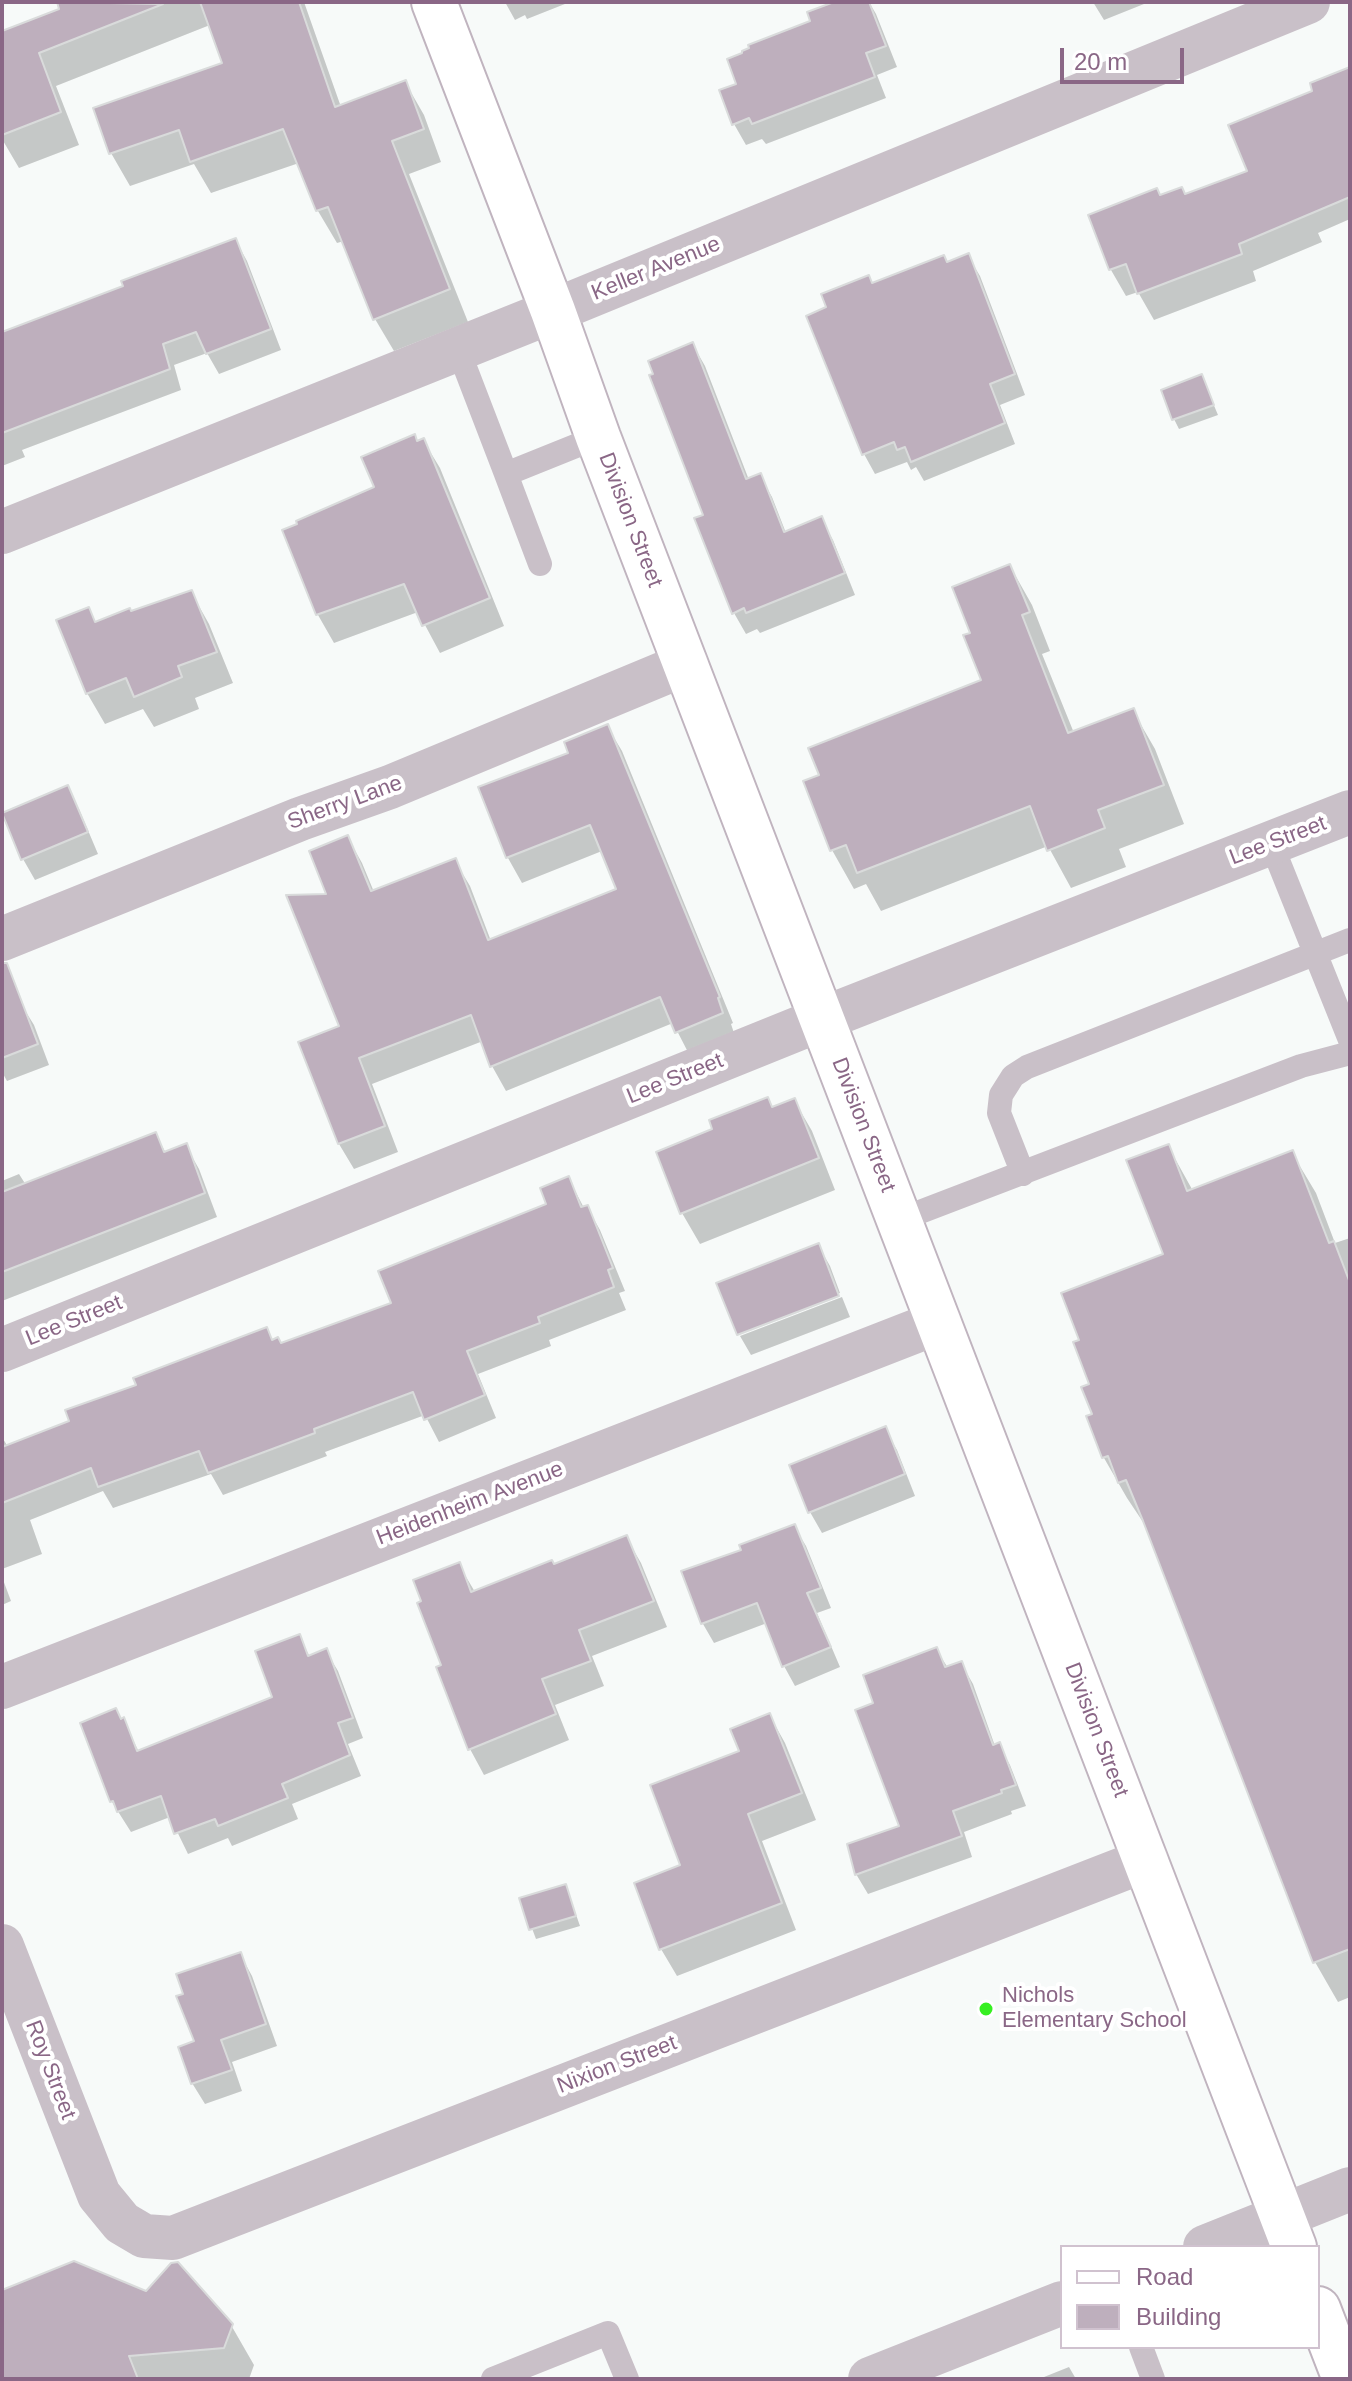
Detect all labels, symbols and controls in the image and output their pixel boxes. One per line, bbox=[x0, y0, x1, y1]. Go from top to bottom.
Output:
scale bar bbox=[1064, 32, 1188, 82]
text: 20 m bbox=[1074, 48, 1127, 75]
street label: Keller Avenue bbox=[588, 231, 724, 307]
street label: Division Street bbox=[592, 449, 668, 591]
street label: Sherry Lane bbox=[284, 770, 406, 836]
street label: Lee Street bbox=[1226, 810, 1330, 872]
street label: Lee Street bbox=[623, 1048, 727, 1110]
street label: Division Street bbox=[825, 1054, 901, 1196]
street label: Lee Street bbox=[22, 1290, 126, 1352]
street label: Heidenheim Avenue bbox=[373, 1456, 567, 1552]
street label: Division Street bbox=[1058, 1659, 1134, 1801]
place label: Nichols Elementary School bbox=[1002, 1983, 1187, 2034]
marker: Nichols Elementary School bbox=[977, 2000, 995, 2018]
street label: Roy Street bbox=[19, 2017, 81, 2123]
street label: Nixion Street bbox=[553, 2030, 681, 2100]
legend bbox=[1060, 2245, 1320, 2349]
text: Road bbox=[1136, 2263, 1193, 2290]
text: Building bbox=[1136, 2303, 1221, 2330]

